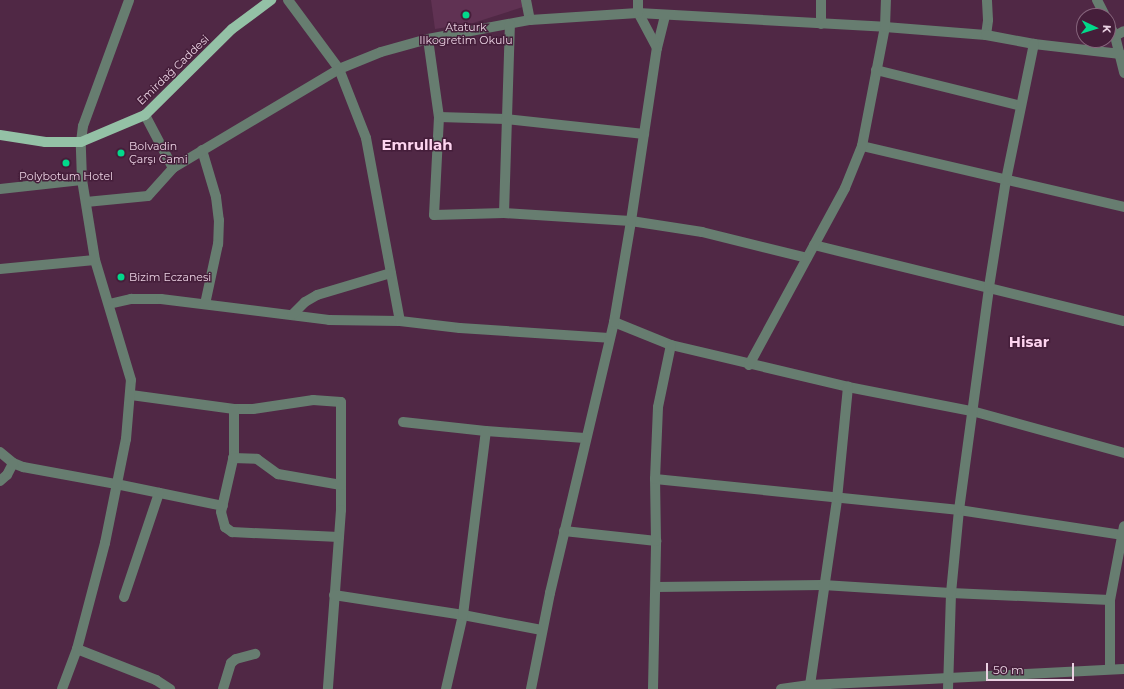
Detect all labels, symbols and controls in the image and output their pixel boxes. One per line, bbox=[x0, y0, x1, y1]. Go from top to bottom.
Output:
north arrow bbox=[1076, 8, 1116, 48]
marker: Ataturk Ilkogretim Okulu bbox=[461, 10, 471, 20]
place label: Ataturk Ilkogretim Okulu bbox=[419, 21, 513, 47]
text: K bbox=[1100, 24, 1114, 33]
street label: Emirdağ Caddesi bbox=[134, 32, 212, 108]
district label: Emrullah bbox=[381, 136, 453, 154]
place label: Bolvadin Çarşı Cami bbox=[129, 140, 188, 166]
marker: Bolvadin Çarşı Cami bbox=[116, 148, 126, 158]
marker: Polybotum Hotel bbox=[61, 158, 71, 168]
place label: Polybotum Hotel bbox=[19, 169, 113, 183]
place label: Bizim Eczanesi bbox=[129, 270, 211, 284]
marker: Bizim Eczanesi bbox=[116, 272, 126, 282]
district label: Hisar bbox=[1009, 333, 1049, 351]
scale bar bbox=[988, 655, 1076, 681]
text: 50 m bbox=[993, 662, 1024, 677]

